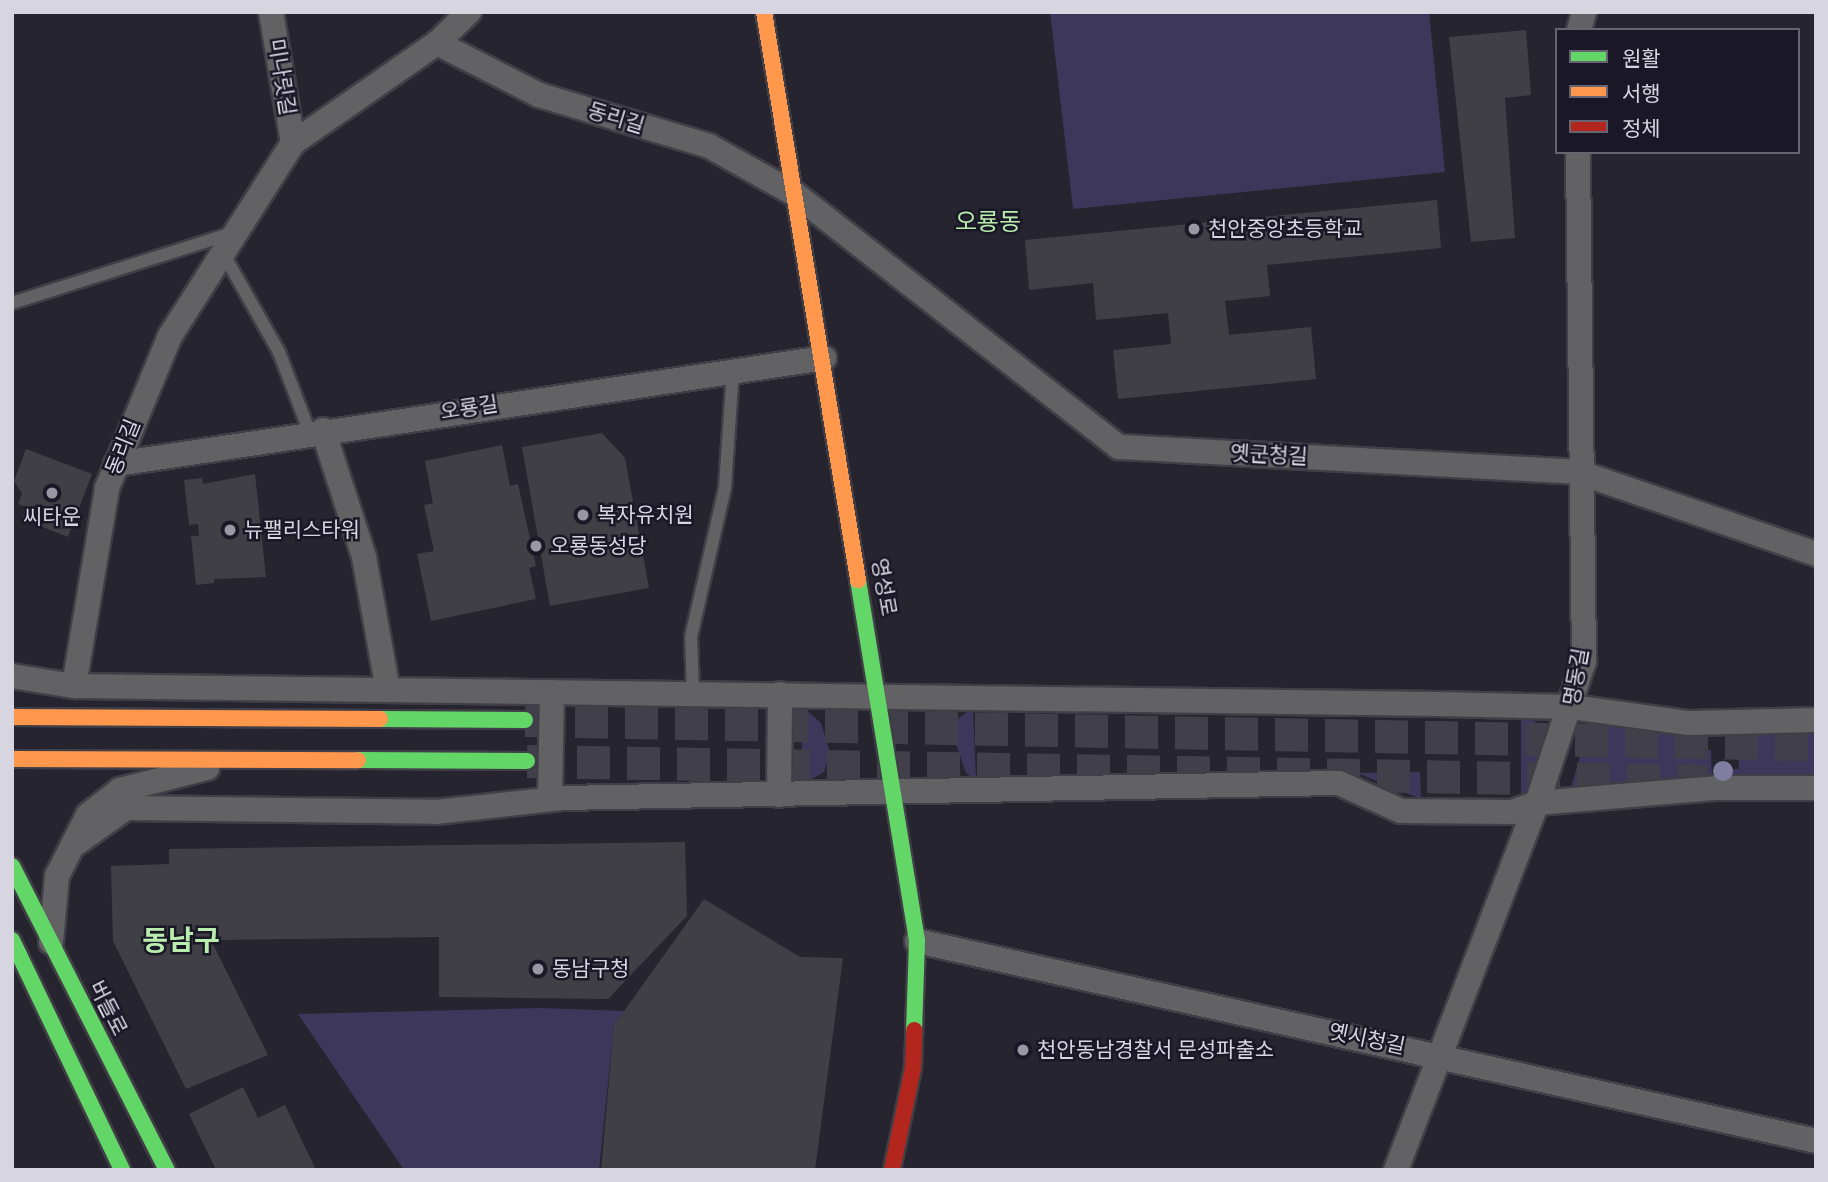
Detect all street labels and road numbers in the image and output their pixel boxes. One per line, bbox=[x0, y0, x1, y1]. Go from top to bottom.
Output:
street label: 미나릿길 bbox=[264, 37, 300, 117]
street label: 동리길 bbox=[585, 97, 647, 139]
street label: 오룡길 bbox=[438, 391, 500, 425]
street label: 동리길 bbox=[100, 415, 146, 479]
street label: 옛군청길 bbox=[1230, 440, 1308, 470]
street label: 영성로 bbox=[867, 556, 901, 618]
street label: 명동길 bbox=[1559, 646, 1593, 708]
street label: 버들로 bbox=[84, 976, 132, 1040]
street label: 옛시청길 bbox=[1327, 1019, 1407, 1059]

